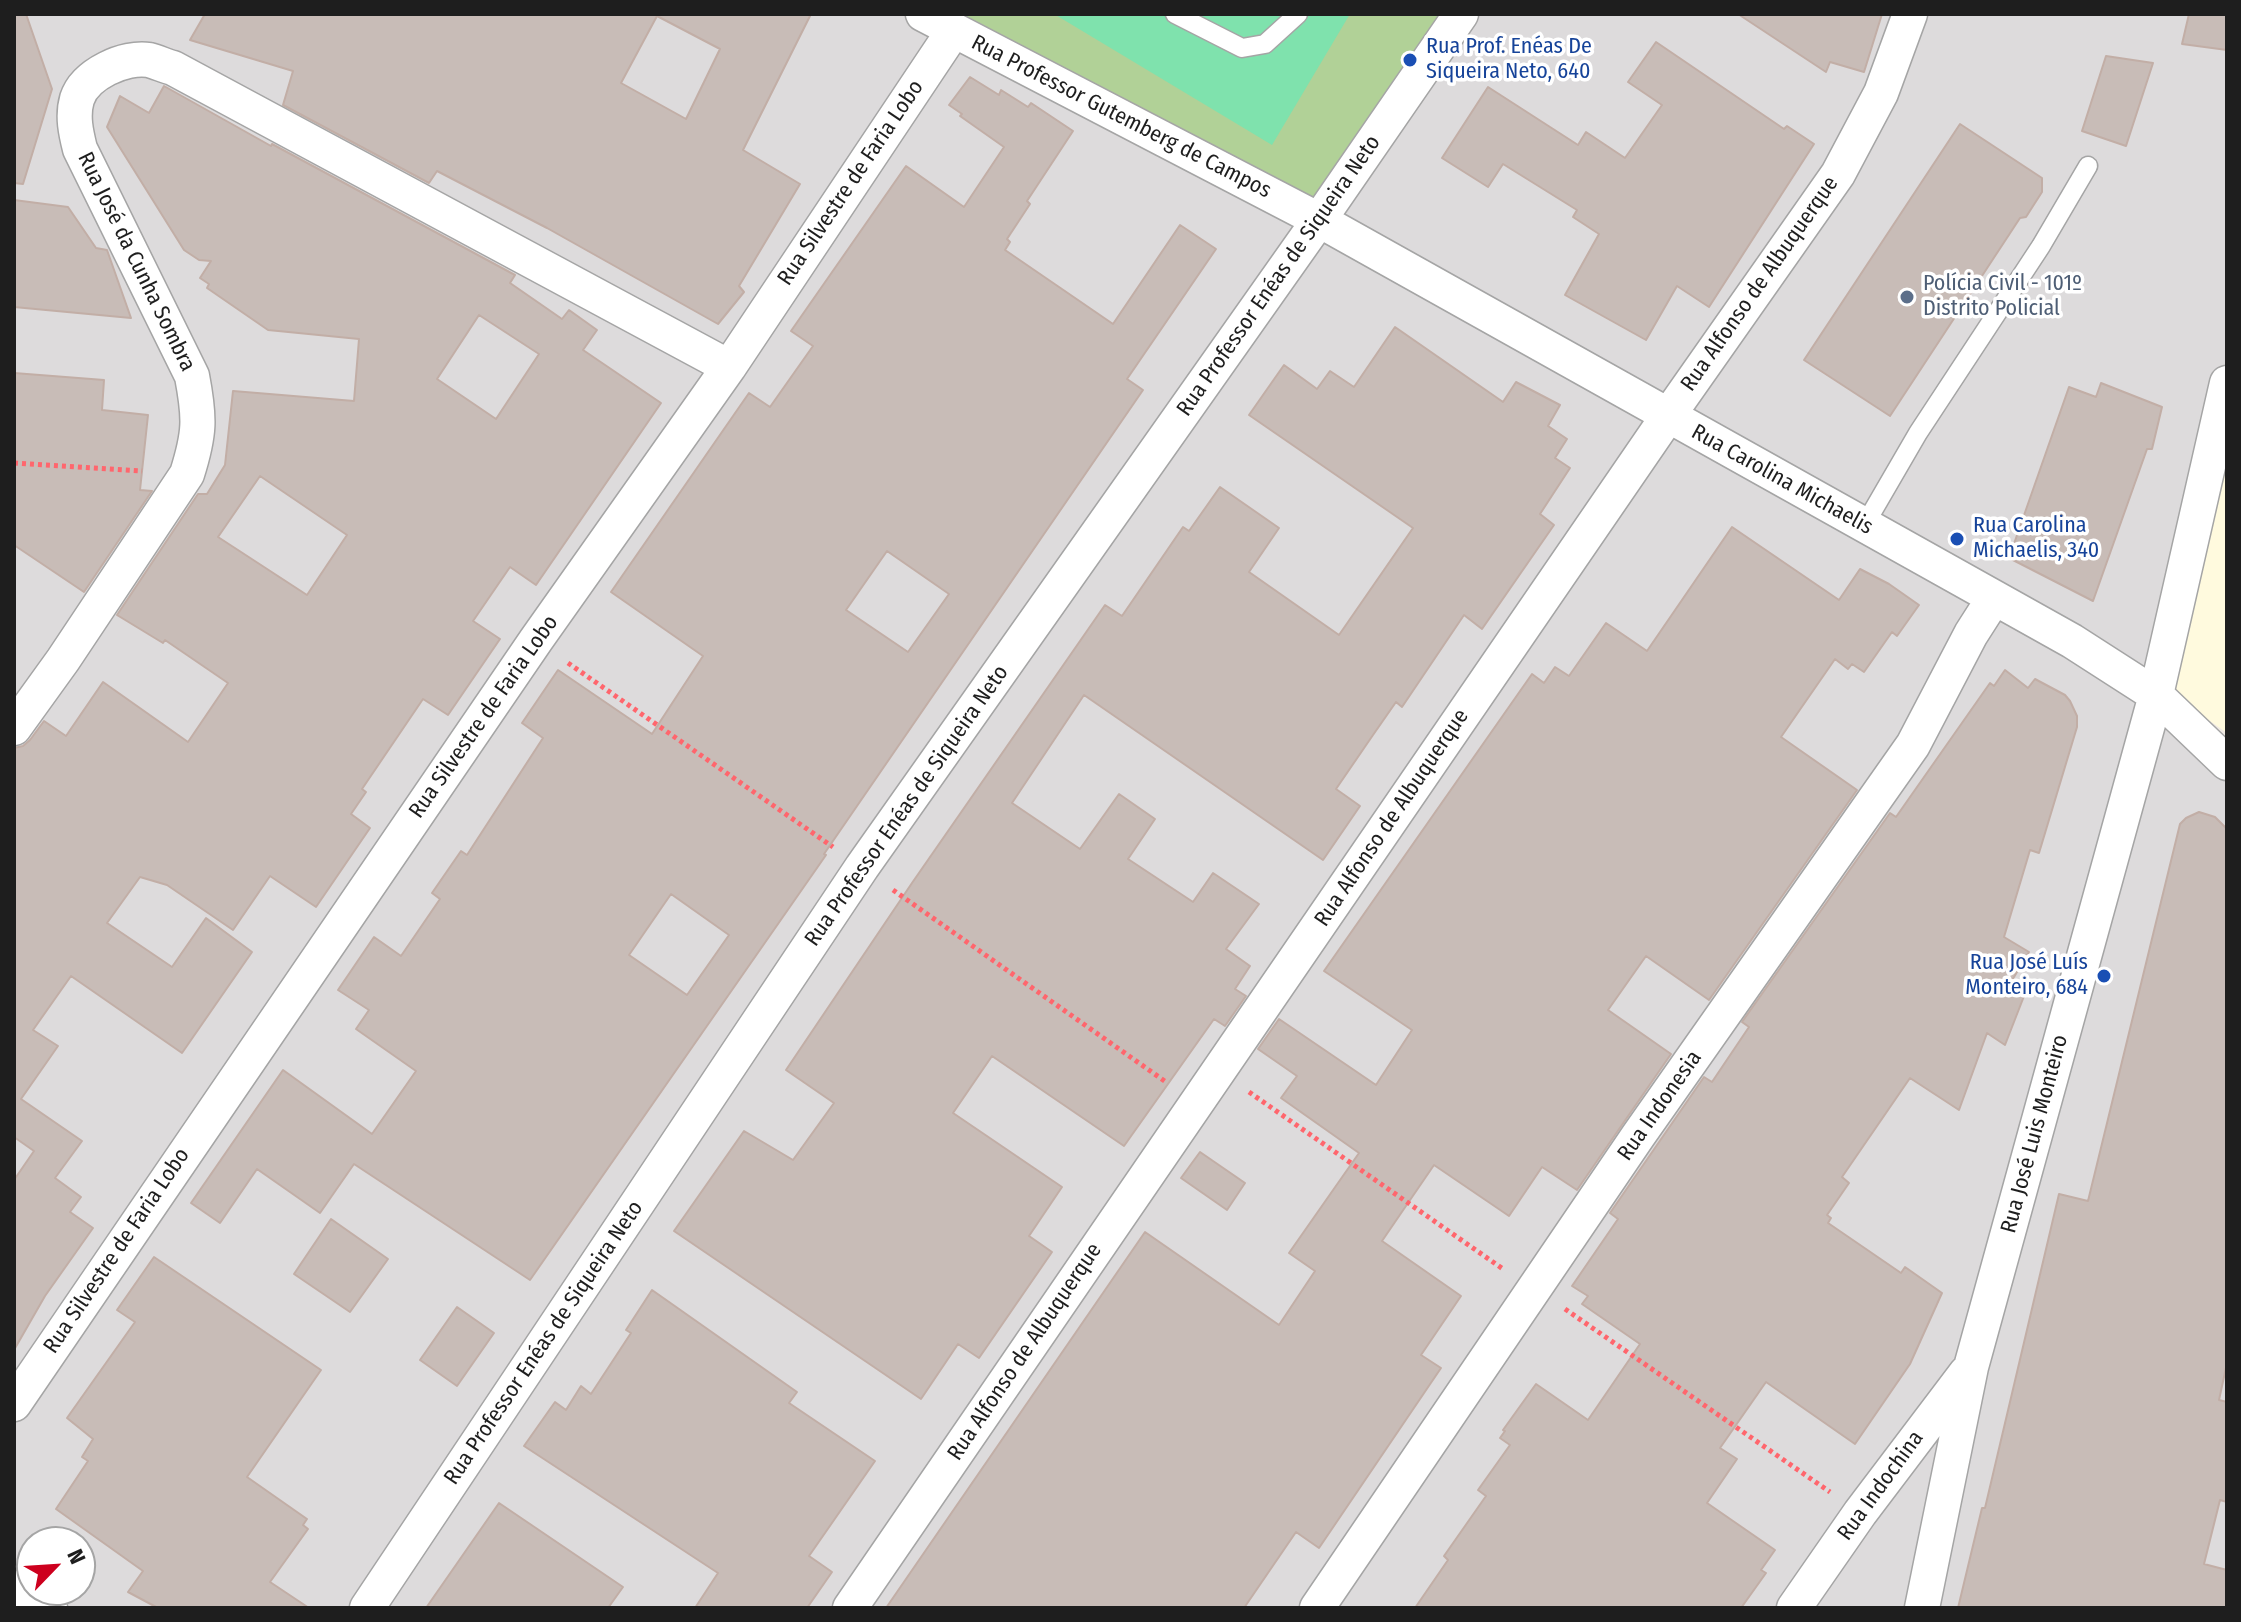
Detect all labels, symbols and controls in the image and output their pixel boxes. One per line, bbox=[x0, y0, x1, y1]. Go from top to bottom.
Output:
street label: Rua Professor Gutemberg de Campos bbox=[967, 30, 1275, 204]
place label: Rua Prof. Enéas De Siqueira Neto, 640 bbox=[1426, 34, 1592, 86]
marker: Rua Prof. Enéas De Siqueira Neto, 640 bbox=[1401, 51, 1419, 69]
street label: Rua Silvestre de Faria Lobo bbox=[772, 75, 930, 291]
street label: Rua Professor Enéas de Siqueira Neto bbox=[1172, 131, 1386, 421]
street label: Rua José da Cunha Sombra bbox=[71, 148, 201, 376]
street label: Rua Alfonso de Albuquerque bbox=[1676, 171, 1844, 397]
place label: Polícia Civil - 101º Distrito Policial bbox=[1923, 271, 2082, 322]
marker: Polícia Civil - 101º Distrito Policial bbox=[1898, 288, 1916, 306]
street label: Rua Carolina Michaelis bbox=[1687, 419, 1877, 541]
place label: Rua Carolina Michaelis, 340 bbox=[1973, 513, 2099, 564]
marker: Rua Carolina Michaelis, 340 bbox=[1948, 530, 1966, 548]
street label: Rua Silvestre de Faria Lobo bbox=[404, 610, 564, 824]
street label: Rua Professor Enéas de Siqueira Neto bbox=[800, 661, 1014, 951]
street label: Rua Alfonso de Albuquerque bbox=[1309, 704, 1475, 932]
place label: Rua José Luís Monteiro, 684 bbox=[1965, 950, 2088, 1002]
marker: Rua José Luís Monteiro, 684 bbox=[2095, 967, 2113, 985]
street label: Rua José Luis Monteiro bbox=[1996, 1032, 2074, 1236]
street label: Rua Indonesia bbox=[1612, 1046, 1708, 1166]
street label: Rua Silvestre de Faria Lobo bbox=[38, 1143, 196, 1359]
street label: Rua Professor Enéas de Siqueira Neto bbox=[439, 1196, 649, 1490]
street label: Rua Alfonso de Albuquerque bbox=[942, 1238, 1108, 1466]
street label: Rua Indochina bbox=[1832, 1426, 1930, 1546]
north arrow bbox=[16, 1526, 96, 1606]
text: N bbox=[61, 1545, 91, 1568]

